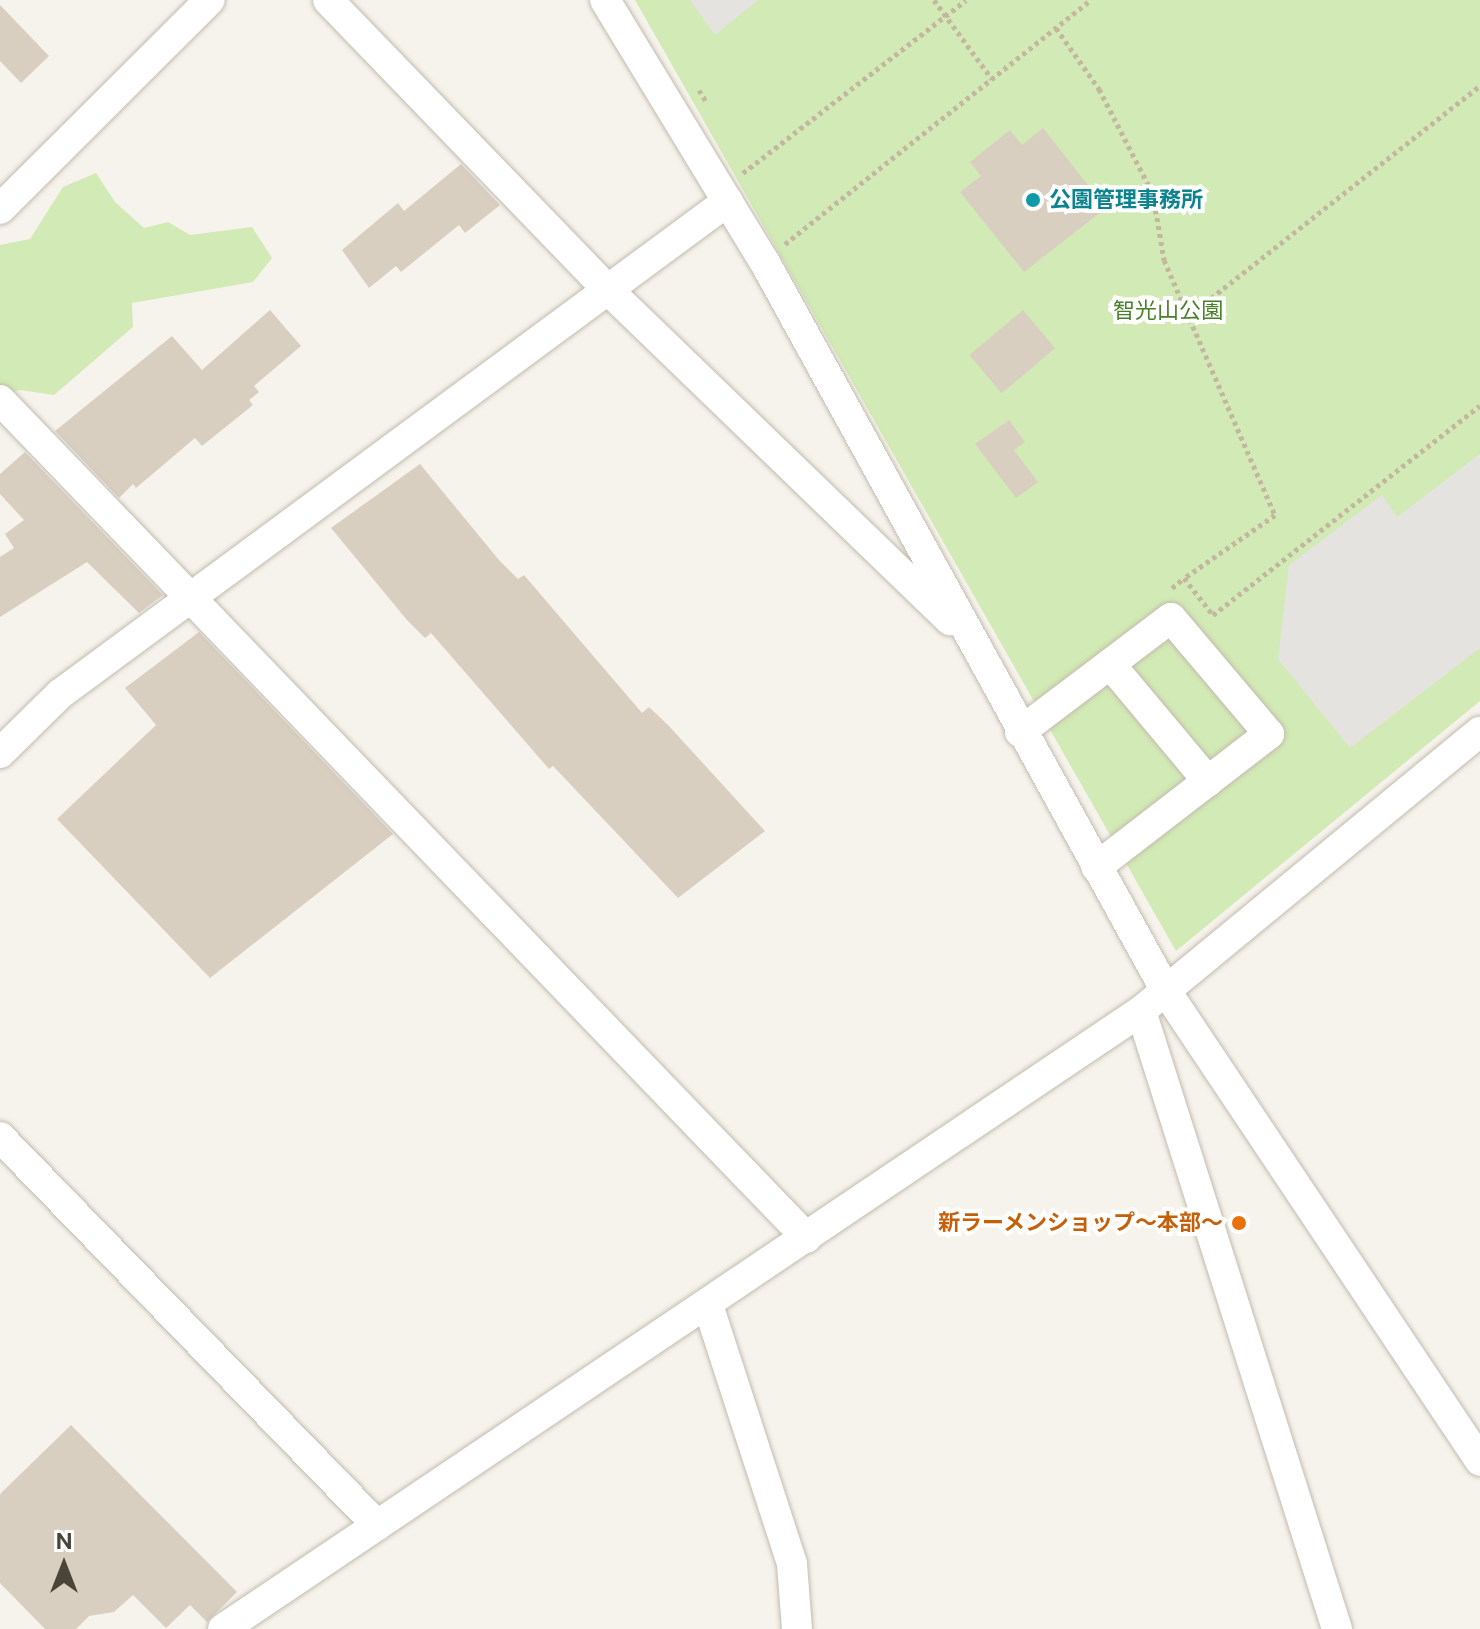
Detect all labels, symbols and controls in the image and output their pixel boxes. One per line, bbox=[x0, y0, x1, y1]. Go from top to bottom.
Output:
place label: 公園管理事務所 bbox=[1049, 187, 1203, 213]
marker: 公園管理事務所 bbox=[1024, 191, 1042, 209]
park label: 智光山公園 bbox=[1113, 298, 1223, 324]
place label: 新ラーメンショップ～本部～ bbox=[937, 1210, 1223, 1236]
marker: 新ラーメンショップ～本部～ bbox=[1230, 1214, 1248, 1232]
north arrow bbox=[24, 1525, 104, 1605]
text: N bbox=[55, 1528, 73, 1554]

